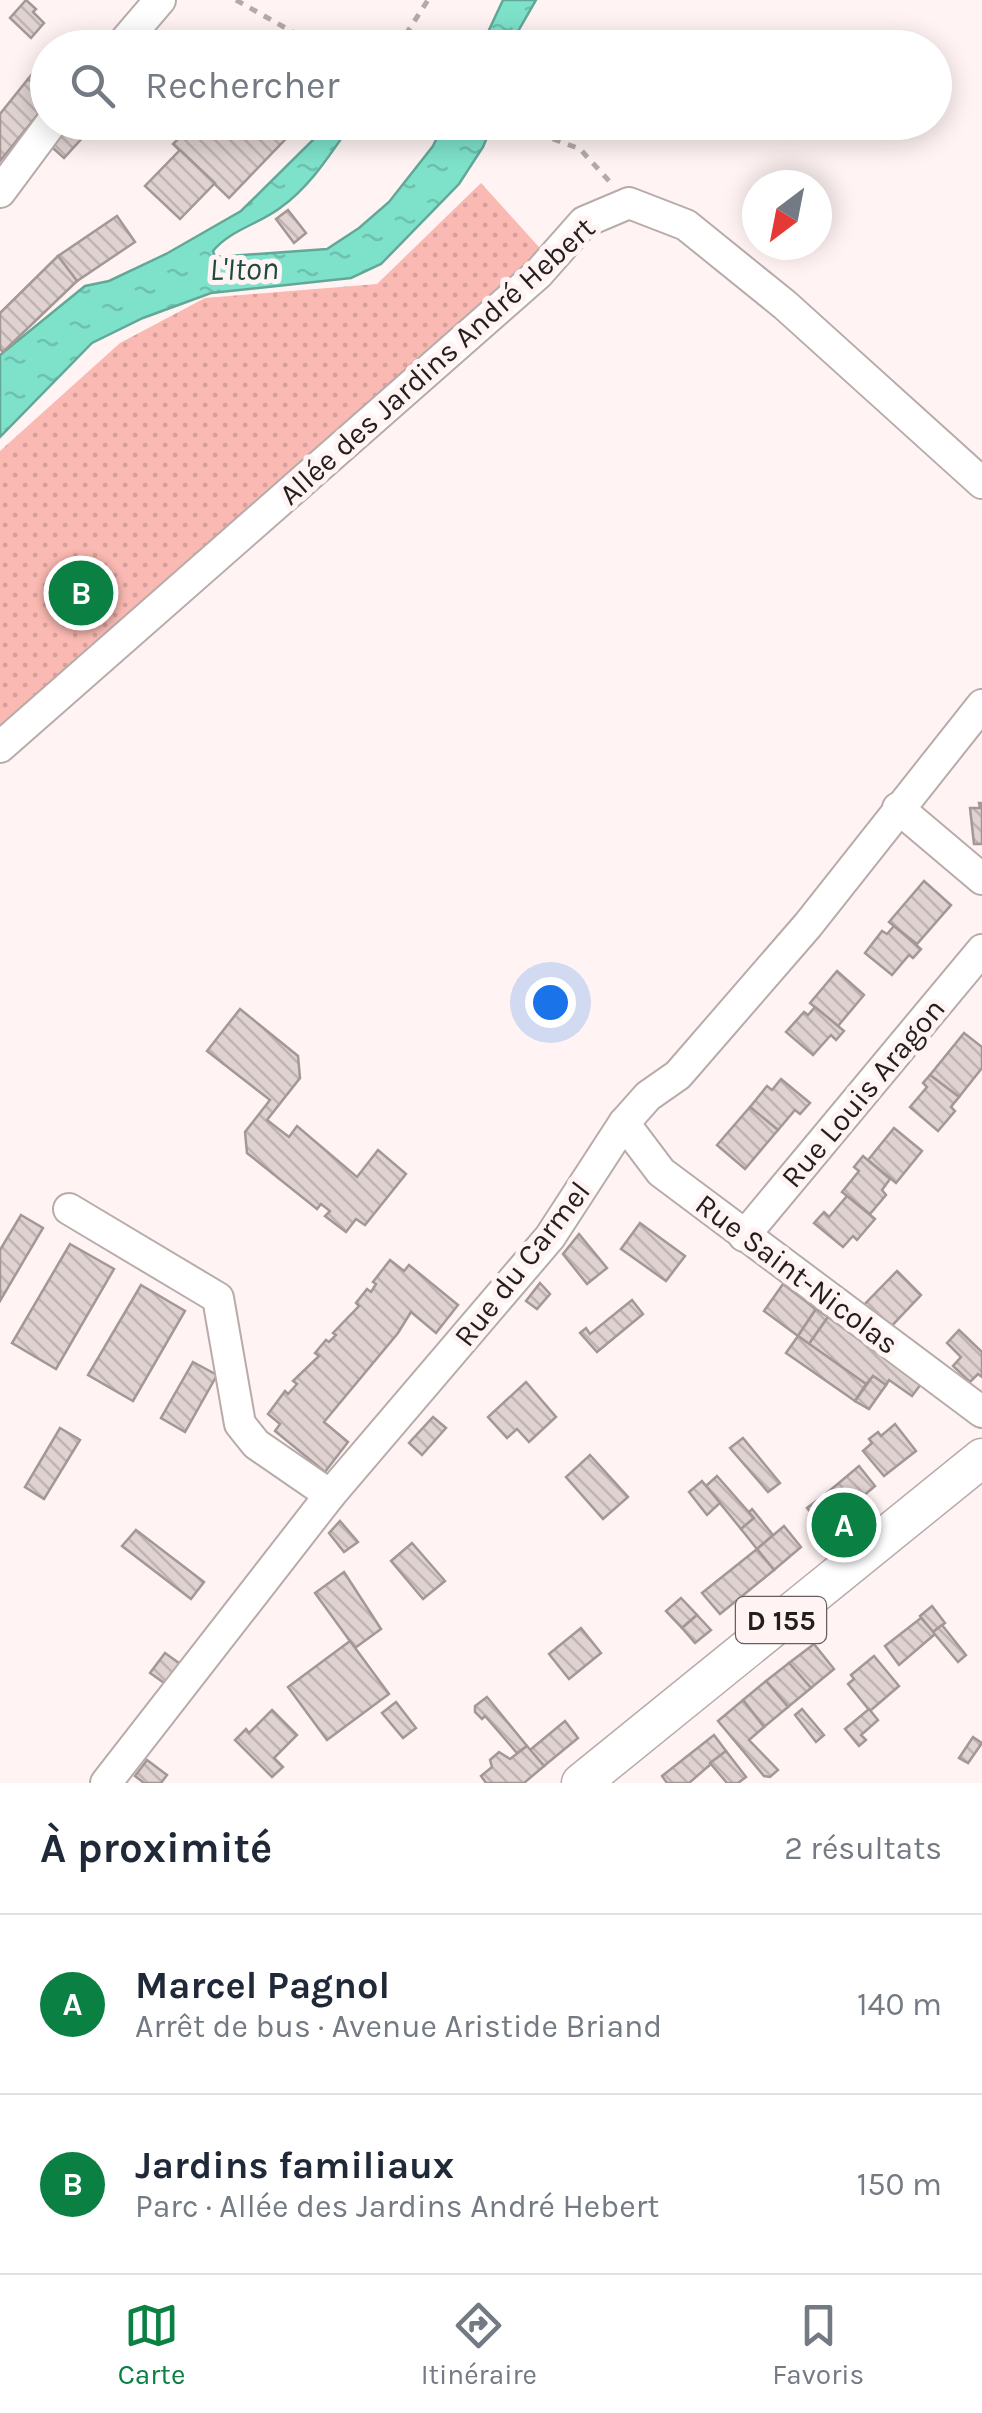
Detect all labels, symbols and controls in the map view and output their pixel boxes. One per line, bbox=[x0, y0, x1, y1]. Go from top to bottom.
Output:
search box bbox=[30, 30, 952, 140]
icon: search bbox=[65, 58, 120, 113]
text: Rechercher bbox=[145, 63, 339, 108]
north arrow bbox=[742, 170, 832, 260]
street label: Allée des Jardins André Hebert bbox=[272, 210, 602, 512]
water label: L'Iton bbox=[209, 250, 279, 288]
pin: B bbox=[48, 556, 114, 630]
your location bbox=[525, 977, 576, 1028]
street label: Rue Louis Aragon bbox=[774, 991, 952, 1195]
street label: Rue du Carmel bbox=[446, 1174, 598, 1354]
street label: Rue Saint-Nicolas bbox=[689, 1186, 905, 1362]
pin: A bbox=[812, 1488, 876, 1562]
road number: D 155 bbox=[736, 1597, 826, 1643]
text: À proximité bbox=[40, 1823, 272, 1873]
text: 2 résultats bbox=[784, 1830, 942, 1867]
text: Marcel Pagnol bbox=[135, 1963, 390, 2008]
text: A bbox=[62, 1986, 83, 2023]
text: 140 m bbox=[857, 1986, 942, 2023]
text: Arrêt de bus · Avenue Aristide Briand bbox=[135, 2008, 662, 2045]
text: Jardins familiaux bbox=[135, 2143, 454, 2188]
text: B bbox=[62, 2166, 83, 2203]
text: 150 m bbox=[857, 2166, 942, 2203]
text: Parc · Allée des Jardins André Hebert bbox=[135, 2188, 659, 2225]
tab: Carte bbox=[118, 2298, 185, 2391]
tab: Itinéraire bbox=[421, 2298, 537, 2391]
tab: Favoris bbox=[772, 2298, 864, 2391]

